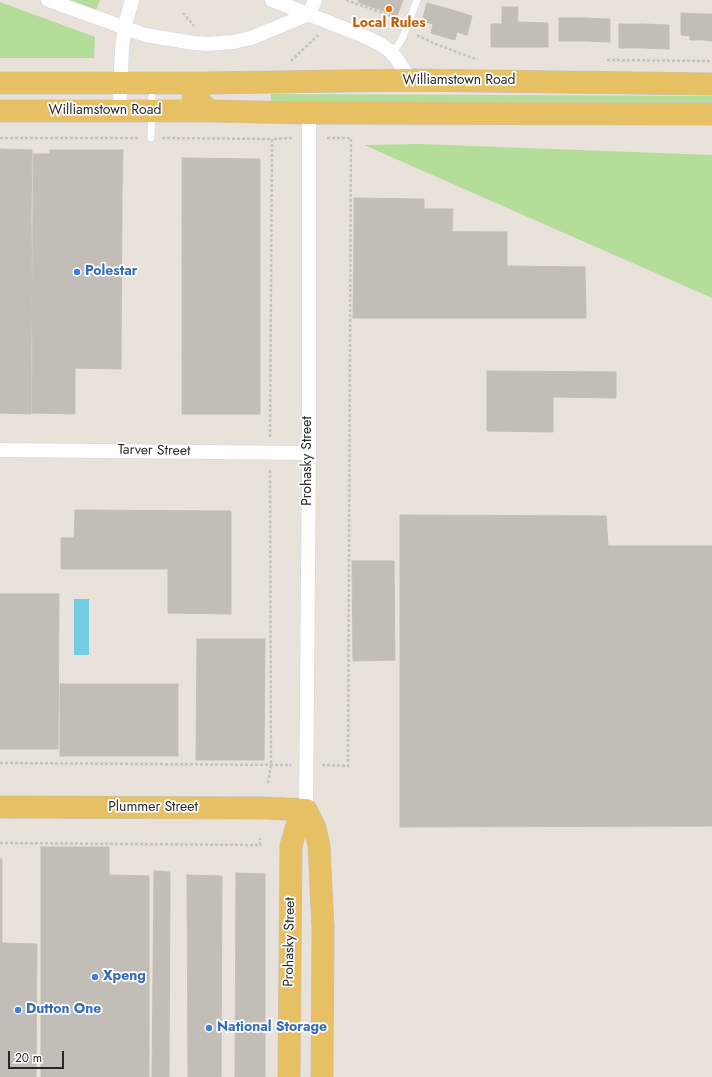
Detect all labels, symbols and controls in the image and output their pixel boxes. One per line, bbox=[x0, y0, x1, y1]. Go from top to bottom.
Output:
marker: Local Rules bbox=[384, 4, 394, 14]
place label: Local Rules bbox=[352, 16, 426, 32]
street label: Williamstown Road bbox=[403, 73, 515, 89]
street label: Williamstown Road bbox=[49, 103, 161, 119]
place label: Polestar bbox=[85, 264, 137, 280]
marker: Polestar bbox=[72, 267, 82, 277]
street label: Prohasky Street bbox=[300, 416, 316, 506]
street label: Tarver Street bbox=[118, 442, 190, 460]
street label: Plummer Street bbox=[108, 800, 198, 816]
street label: Prohasky Street bbox=[281, 897, 299, 987]
place label: Xpeng bbox=[103, 969, 146, 985]
marker: Xpeng bbox=[90, 972, 100, 982]
place label: Dutton One bbox=[26, 1002, 101, 1018]
marker: Dutton One bbox=[13, 1005, 23, 1015]
place label: National Storage bbox=[217, 1020, 327, 1036]
marker: National Storage bbox=[204, 1023, 214, 1033]
scale bar bbox=[10, 1043, 66, 1069]
text: 20 m bbox=[15, 1049, 42, 1067]

